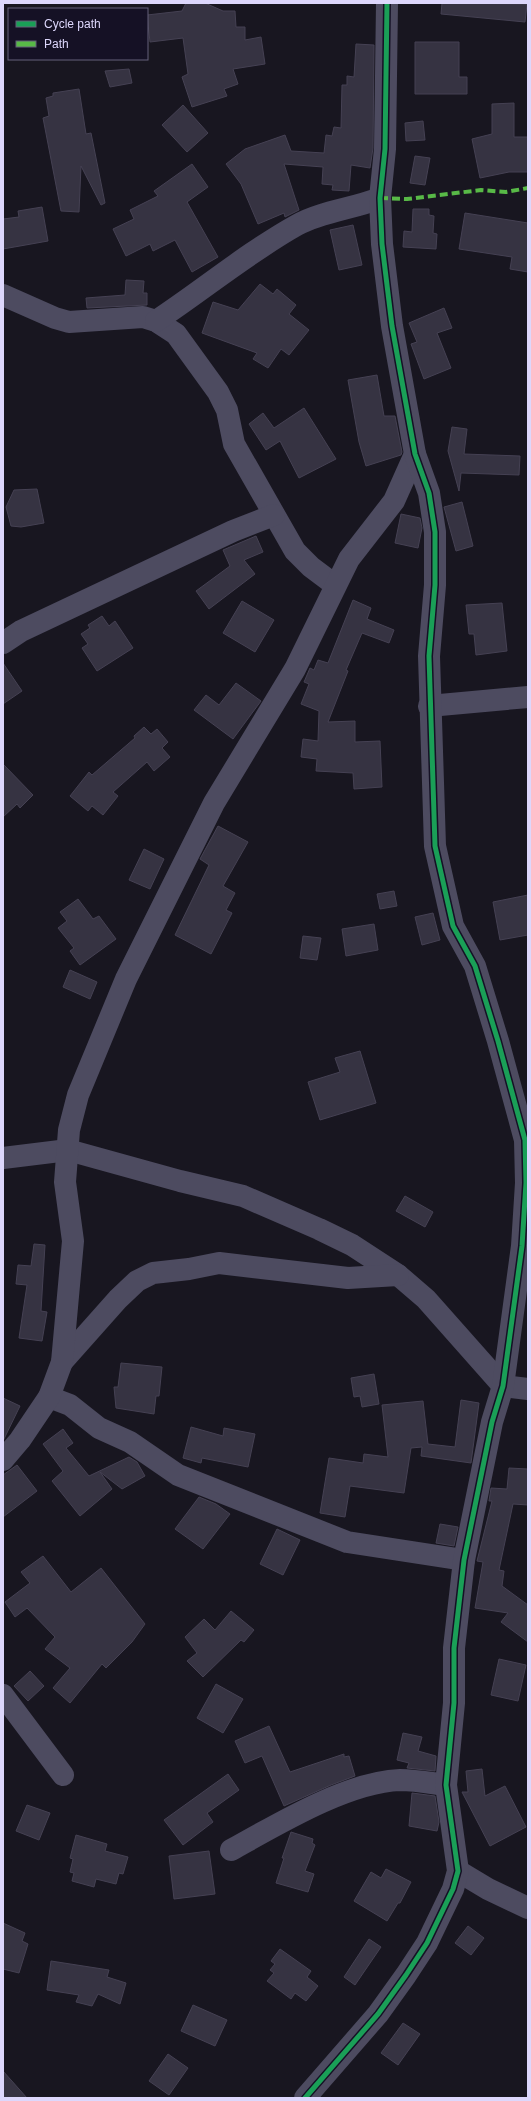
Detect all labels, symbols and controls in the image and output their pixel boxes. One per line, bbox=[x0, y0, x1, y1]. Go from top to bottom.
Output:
legend bbox=[8, 8, 148, 60]
text: Cycle path bbox=[44, 17, 101, 31]
text: Path bbox=[44, 37, 69, 51]

